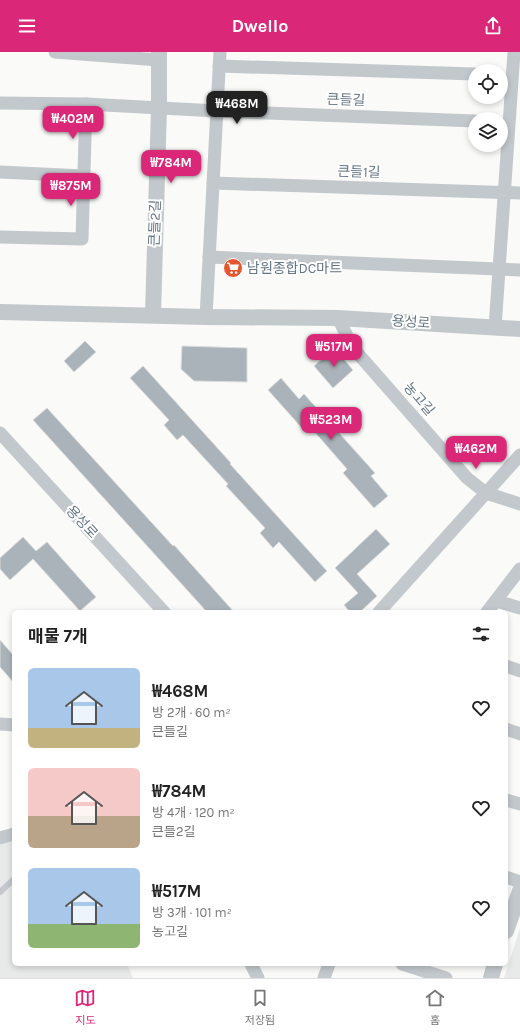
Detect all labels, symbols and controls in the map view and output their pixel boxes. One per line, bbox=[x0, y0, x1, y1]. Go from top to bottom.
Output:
icon: menu bbox=[16, 15, 38, 37]
text: Dwello bbox=[232, 15, 288, 37]
icon: share bbox=[482, 15, 504, 37]
map controls bbox=[468, 64, 508, 152]
button: locate bbox=[468, 64, 508, 104]
pin: ₩468M bbox=[209, 91, 265, 125]
street label: 큰들길 bbox=[326, 91, 366, 109]
text: ₩468M bbox=[215, 96, 259, 111]
pin: ₩402M bbox=[45, 106, 101, 140]
text: ₩402M bbox=[52, 111, 94, 126]
button: layers bbox=[468, 112, 508, 152]
pin: ₩784M bbox=[143, 150, 199, 184]
text: ₩784M bbox=[150, 155, 192, 170]
street label: 큰들1길 bbox=[337, 163, 381, 181]
pin: ₩875M bbox=[43, 173, 99, 207]
text: ₩875M bbox=[50, 178, 92, 193]
street label: 큰들2길 bbox=[146, 199, 164, 247]
supermarket icon: 남원종합DC마트 bbox=[222, 257, 244, 279]
place label: 남원종합DC마트 bbox=[247, 260, 342, 277]
street label: 용성로 bbox=[391, 312, 431, 332]
pin: ₩517M bbox=[306, 334, 362, 368]
text: ₩517M bbox=[315, 339, 353, 354]
street label: 농고길 bbox=[400, 379, 438, 419]
pin: ₩523M bbox=[303, 407, 359, 441]
text: ₩523M bbox=[310, 412, 352, 427]
pin: ₩462M bbox=[448, 436, 504, 470]
text: ₩462M bbox=[455, 441, 497, 456]
street label: 용성로 bbox=[63, 502, 101, 542]
icon: filters bbox=[470, 623, 492, 645]
text: 매물 7개 bbox=[28, 626, 88, 646]
text: ₩468M bbox=[152, 681, 208, 701]
icon: home bbox=[60, 684, 108, 732]
icon: heart bbox=[470, 697, 492, 719]
text: 방 2개 · 60 m² bbox=[152, 705, 231, 720]
text: 큰들길 bbox=[152, 724, 188, 739]
text: ₩784M bbox=[152, 781, 206, 801]
icon: home bbox=[60, 784, 108, 832]
icon: heart bbox=[470, 797, 492, 819]
text: 방 4개 · 120 m² bbox=[152, 805, 235, 820]
text: 큰들2길 bbox=[152, 824, 195, 839]
text: ₩517M bbox=[152, 881, 201, 901]
icon: home bbox=[60, 884, 108, 932]
icon: heart bbox=[470, 897, 492, 919]
text: 방 3개 · 101 m² bbox=[152, 905, 232, 920]
text: 농고길 bbox=[152, 924, 188, 939]
tab: 지도 bbox=[74, 987, 96, 1027]
tab: 저장됨 bbox=[245, 987, 275, 1027]
tab: 홈 bbox=[424, 987, 446, 1027]

